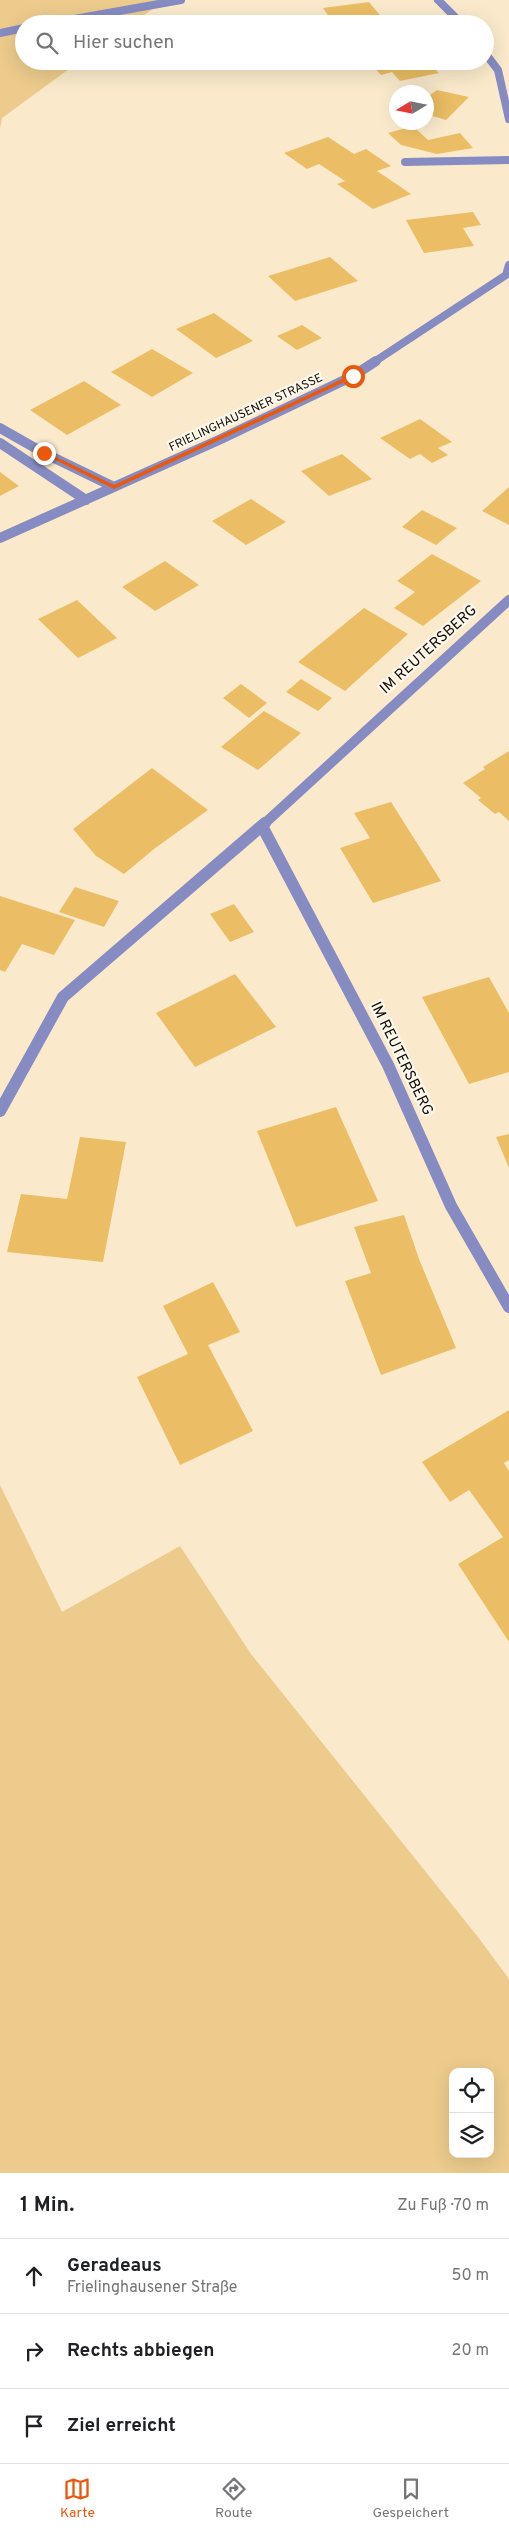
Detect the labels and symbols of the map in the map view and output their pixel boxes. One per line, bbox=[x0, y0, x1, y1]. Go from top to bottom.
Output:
north arrow bbox=[389, 85, 434, 130]
route start bbox=[342, 365, 365, 388]
street label: FRIELINGHAUSENER STRASSE bbox=[167, 370, 325, 456]
route end bbox=[33, 442, 56, 465]
street label: IM REUTERSBERG bbox=[377, 601, 481, 699]
street label: IM REUTERSBERG bbox=[365, 999, 437, 1119]

